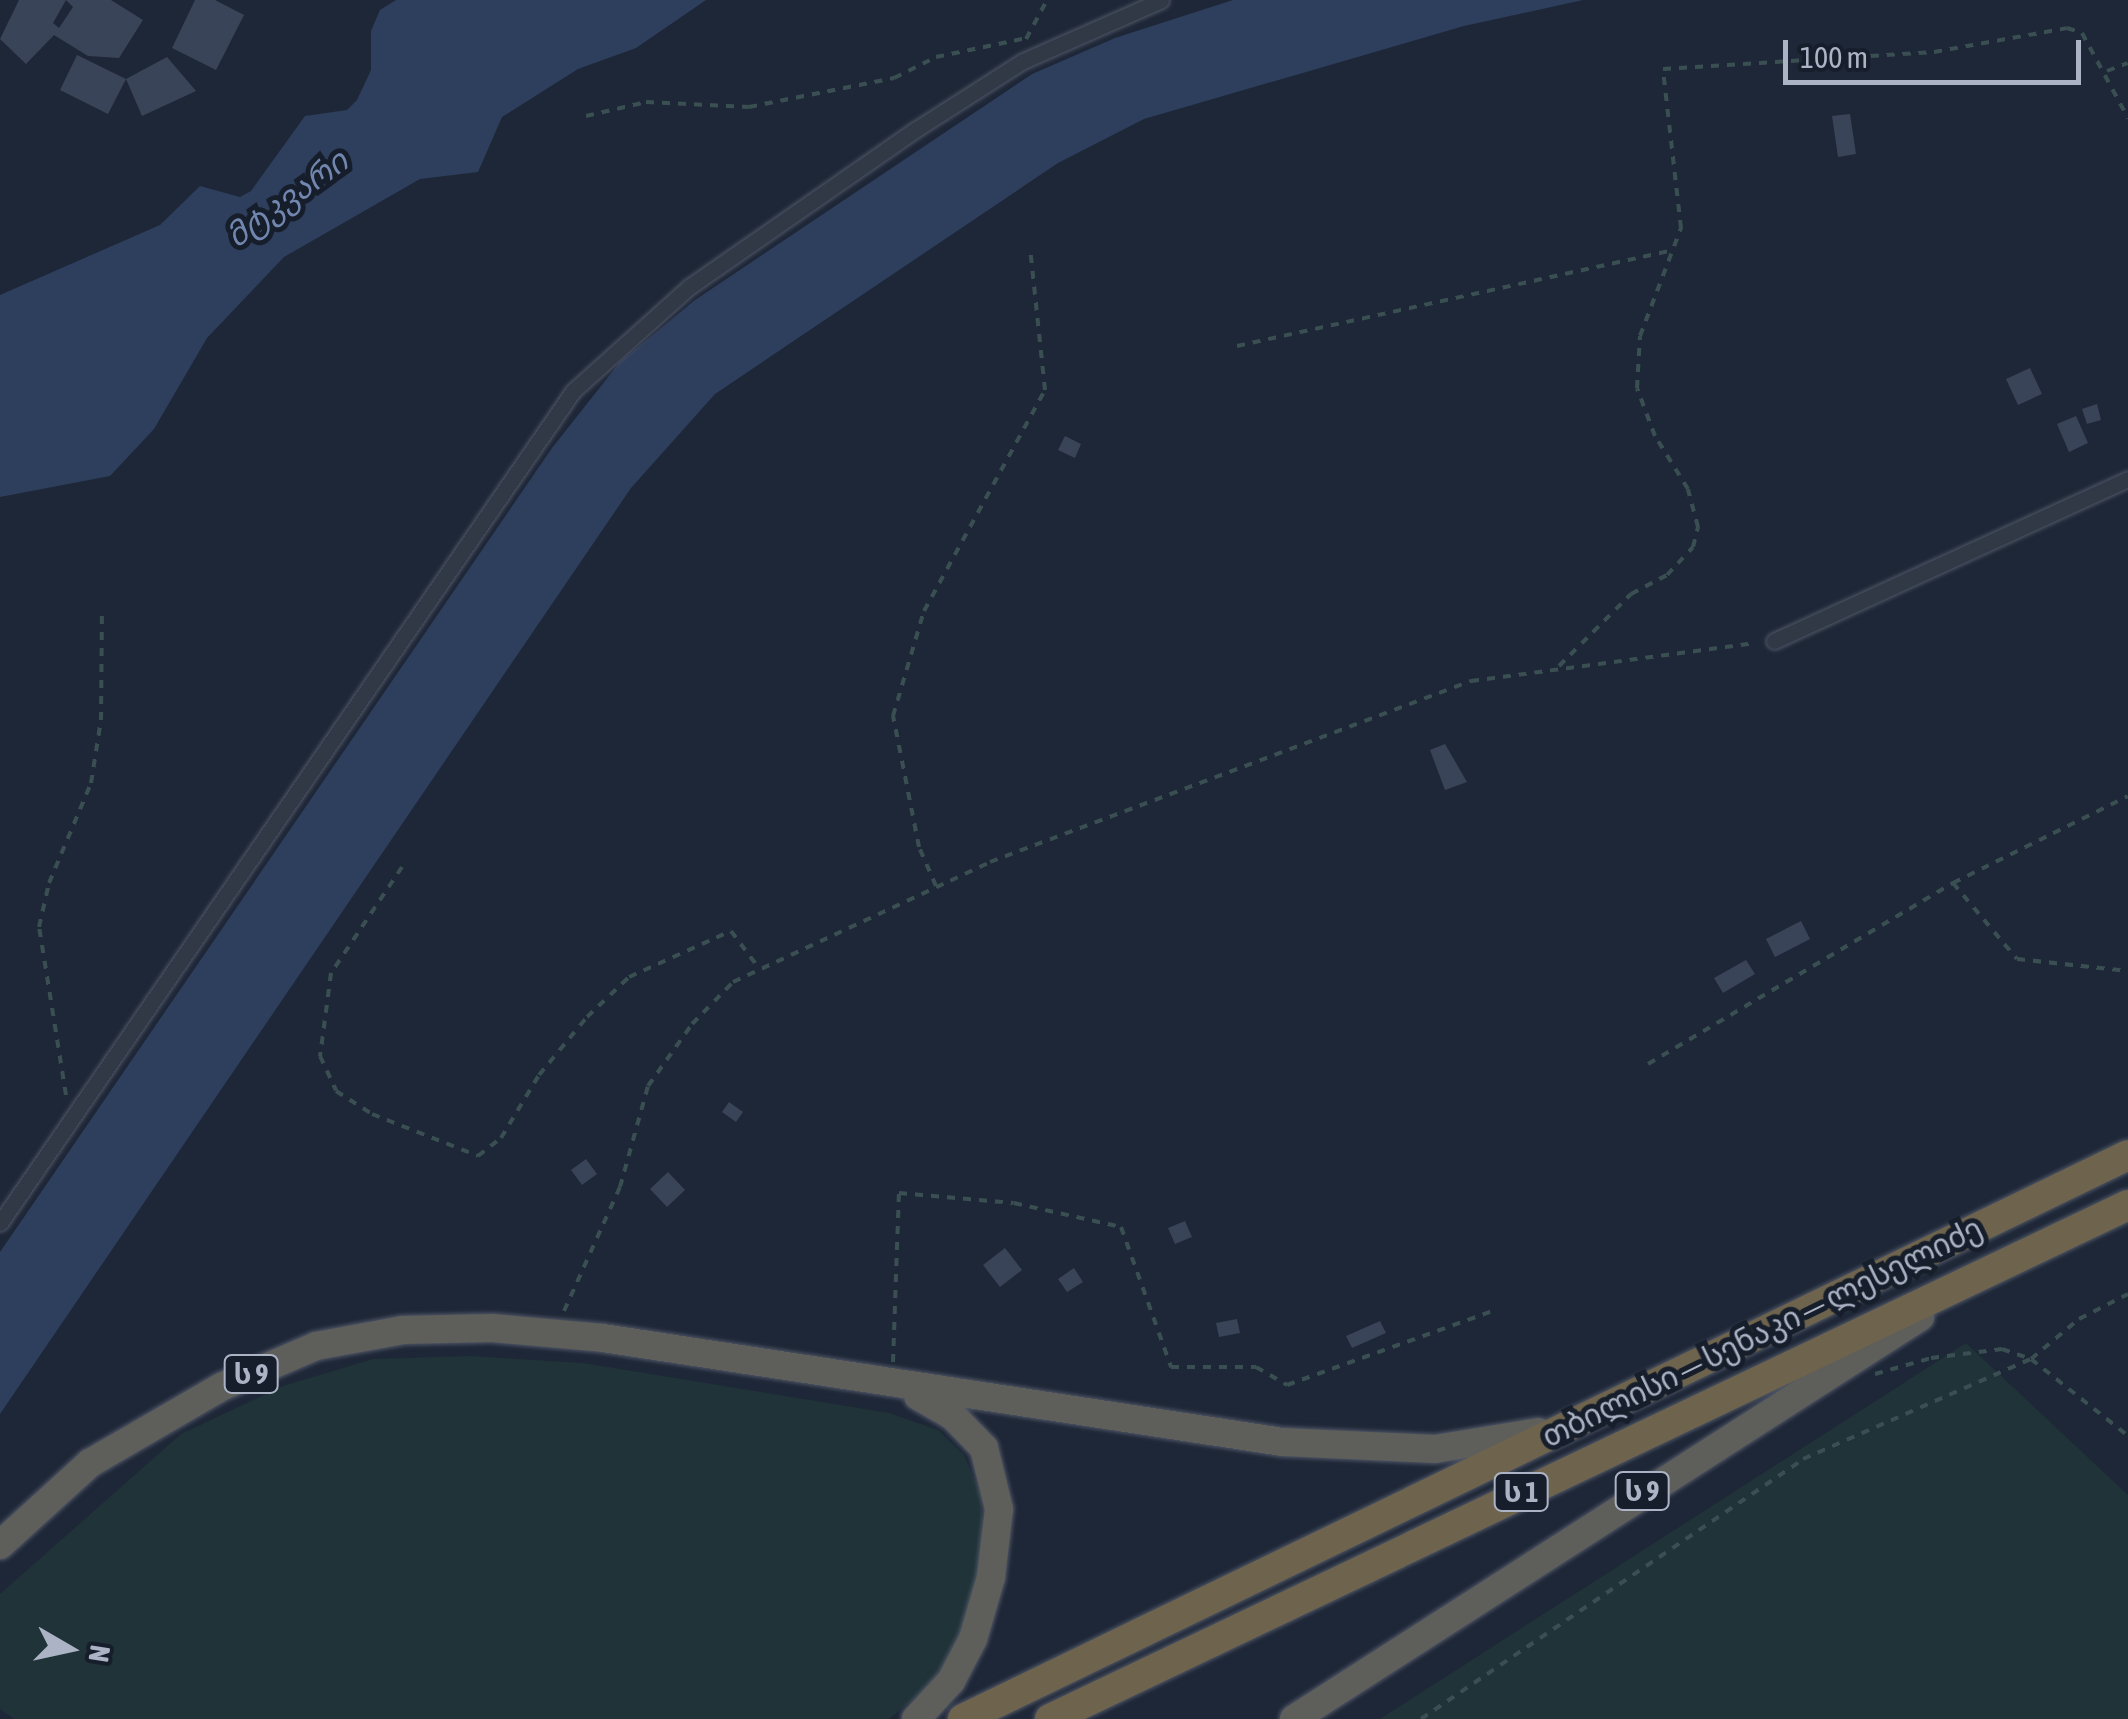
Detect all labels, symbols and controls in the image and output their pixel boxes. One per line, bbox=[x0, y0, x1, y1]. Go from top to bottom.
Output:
scale bar bbox=[1788, 20, 2086, 82]
text: 100 m bbox=[1800, 40, 1868, 74]
water label: მტკვარი bbox=[219, 142, 355, 256]
street label: თბილისი — სენაკი — ლესელიძე bbox=[1536, 1209, 1988, 1455]
road number: ს 9 bbox=[224, 1351, 278, 1397]
road number: ს 9 bbox=[1614, 1468, 1670, 1514]
road number: ს 1 bbox=[1494, 1469, 1548, 1515]
north arrow bbox=[20, 1599, 120, 1699]
text: N bbox=[83, 1643, 117, 1664]

